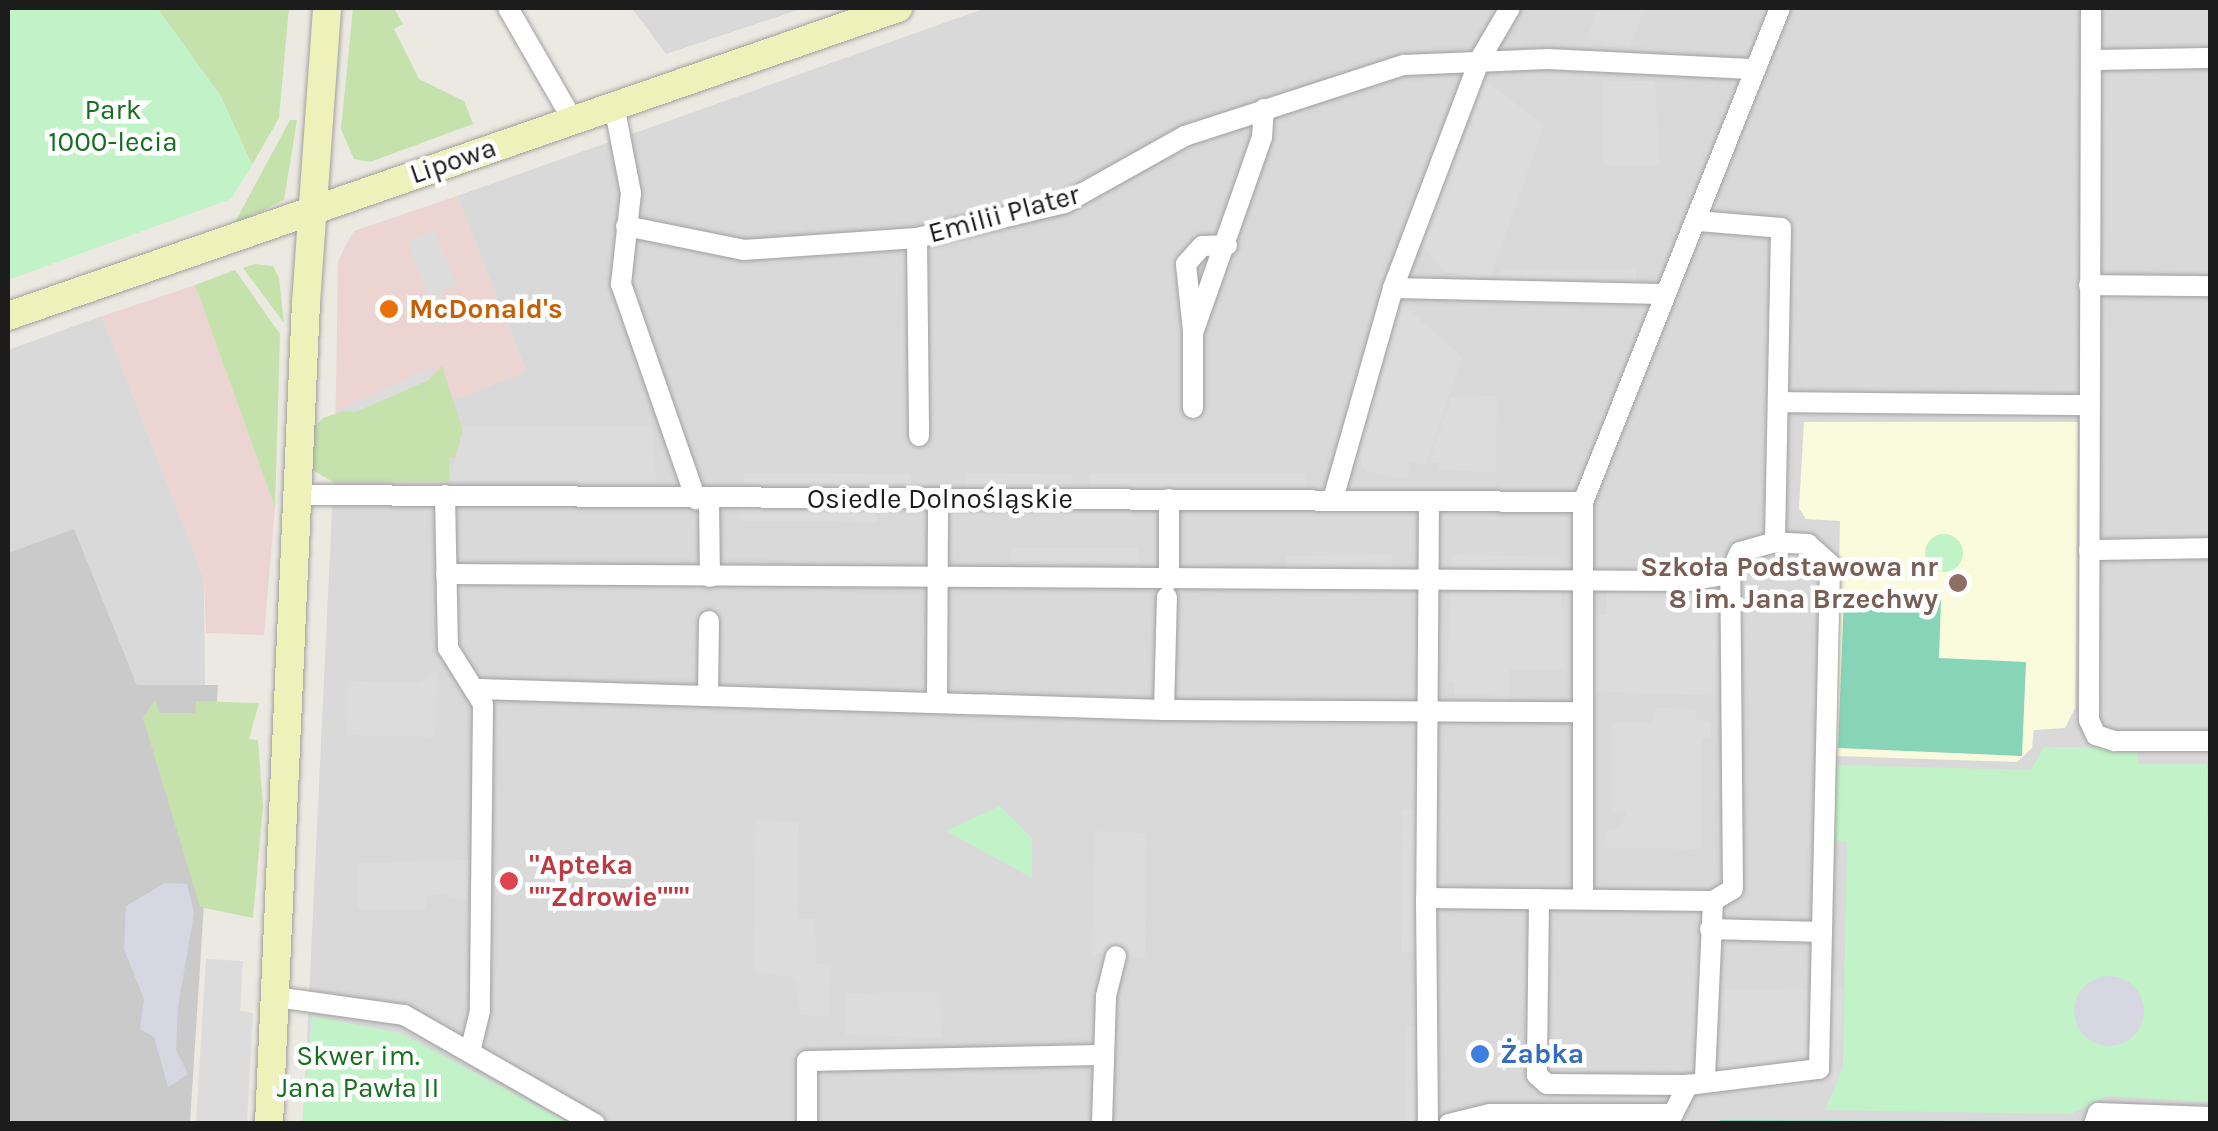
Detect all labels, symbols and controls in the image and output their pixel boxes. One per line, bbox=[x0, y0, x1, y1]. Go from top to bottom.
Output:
park label: Park 1000-lecia bbox=[48, 93, 178, 159]
street label: Lipowa bbox=[406, 131, 500, 191]
street label: Emilii Plater bbox=[925, 178, 1083, 250]
place label: McDonald's bbox=[409, 292, 563, 326]
marker: McDonald's bbox=[378, 298, 400, 320]
street label: Osiedle Dolnośląskie bbox=[807, 482, 1073, 516]
place label: Szkoła Podstawowa nr 8 im. Jana Brzechwy bbox=[1640, 550, 1938, 616]
marker: Szkoła Podstawowa nr 8 im. Jana Brzechwy bbox=[1947, 572, 1969, 594]
place label: "Apteka ""Zdrowie""" bbox=[529, 848, 689, 914]
marker: "Apteka ""Zdrowie""" bbox=[498, 870, 520, 892]
place label: Żabka bbox=[1500, 1037, 1584, 1071]
park label: Skwer im. Jana Pawła II bbox=[277, 1039, 439, 1105]
marker: Żabka bbox=[1469, 1043, 1491, 1065]

